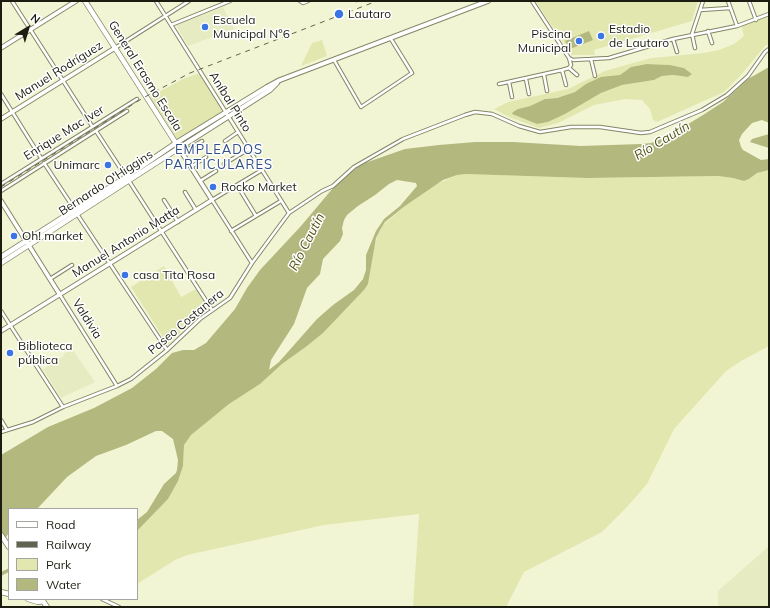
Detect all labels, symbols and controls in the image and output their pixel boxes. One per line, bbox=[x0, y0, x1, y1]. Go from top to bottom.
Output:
place label: Lautaro bbox=[348, 7, 391, 21]
north arrow bbox=[8, 8, 48, 48]
marker: Lautaro bbox=[333, 8, 345, 20]
text: N bbox=[28, 10, 43, 27]
place label: Escuela Municipal N°6 bbox=[213, 13, 290, 41]
street label: General Erasmo Escala bbox=[105, 18, 185, 134]
marker: Escuela Municipal N°6 bbox=[200, 22, 210, 32]
place label: Estadio de Lautaro bbox=[609, 22, 669, 50]
place label: Piscina Municipal bbox=[518, 27, 571, 55]
marker: Estadio de Lautaro bbox=[596, 31, 606, 41]
marker: Piscina Municipal bbox=[574, 36, 584, 46]
street label: Manuel Rodríguez bbox=[13, 38, 105, 104]
street label: Aníbal Pinto bbox=[206, 69, 254, 135]
street label: Enrique Mac Iver bbox=[21, 103, 107, 163]
water label: Río Cautín bbox=[631, 118, 693, 164]
district label: EMPLEADOS PARTICULARES bbox=[165, 142, 273, 173]
street label: Bernardo O'Higgins bbox=[56, 147, 156, 219]
place label: Unimarc bbox=[53, 158, 100, 172]
marker: Unimarc bbox=[103, 160, 113, 170]
place label: Rocko Market bbox=[221, 180, 297, 194]
marker: Rocko Market bbox=[208, 182, 218, 192]
street label: Manuel Antonio Matta bbox=[70, 203, 182, 281]
water label: Río Cautín bbox=[286, 211, 328, 273]
place label: Oh! market bbox=[22, 229, 83, 243]
marker: Oh! market bbox=[9, 231, 19, 241]
place label: casa Tita Rosa bbox=[133, 268, 215, 282]
marker: casa Tita Rosa bbox=[120, 270, 130, 280]
street label: Paseo Costanera bbox=[145, 286, 227, 358]
street label: Valdivia bbox=[69, 296, 105, 342]
place label: Biblioteca pública bbox=[18, 339, 72, 367]
marker: Biblioteca pública bbox=[5, 348, 15, 358]
legend bbox=[8, 508, 138, 600]
text: Road bbox=[46, 517, 75, 532]
text: Railway bbox=[46, 537, 91, 552]
text: Park bbox=[46, 557, 71, 572]
text: Water bbox=[46, 577, 81, 592]

